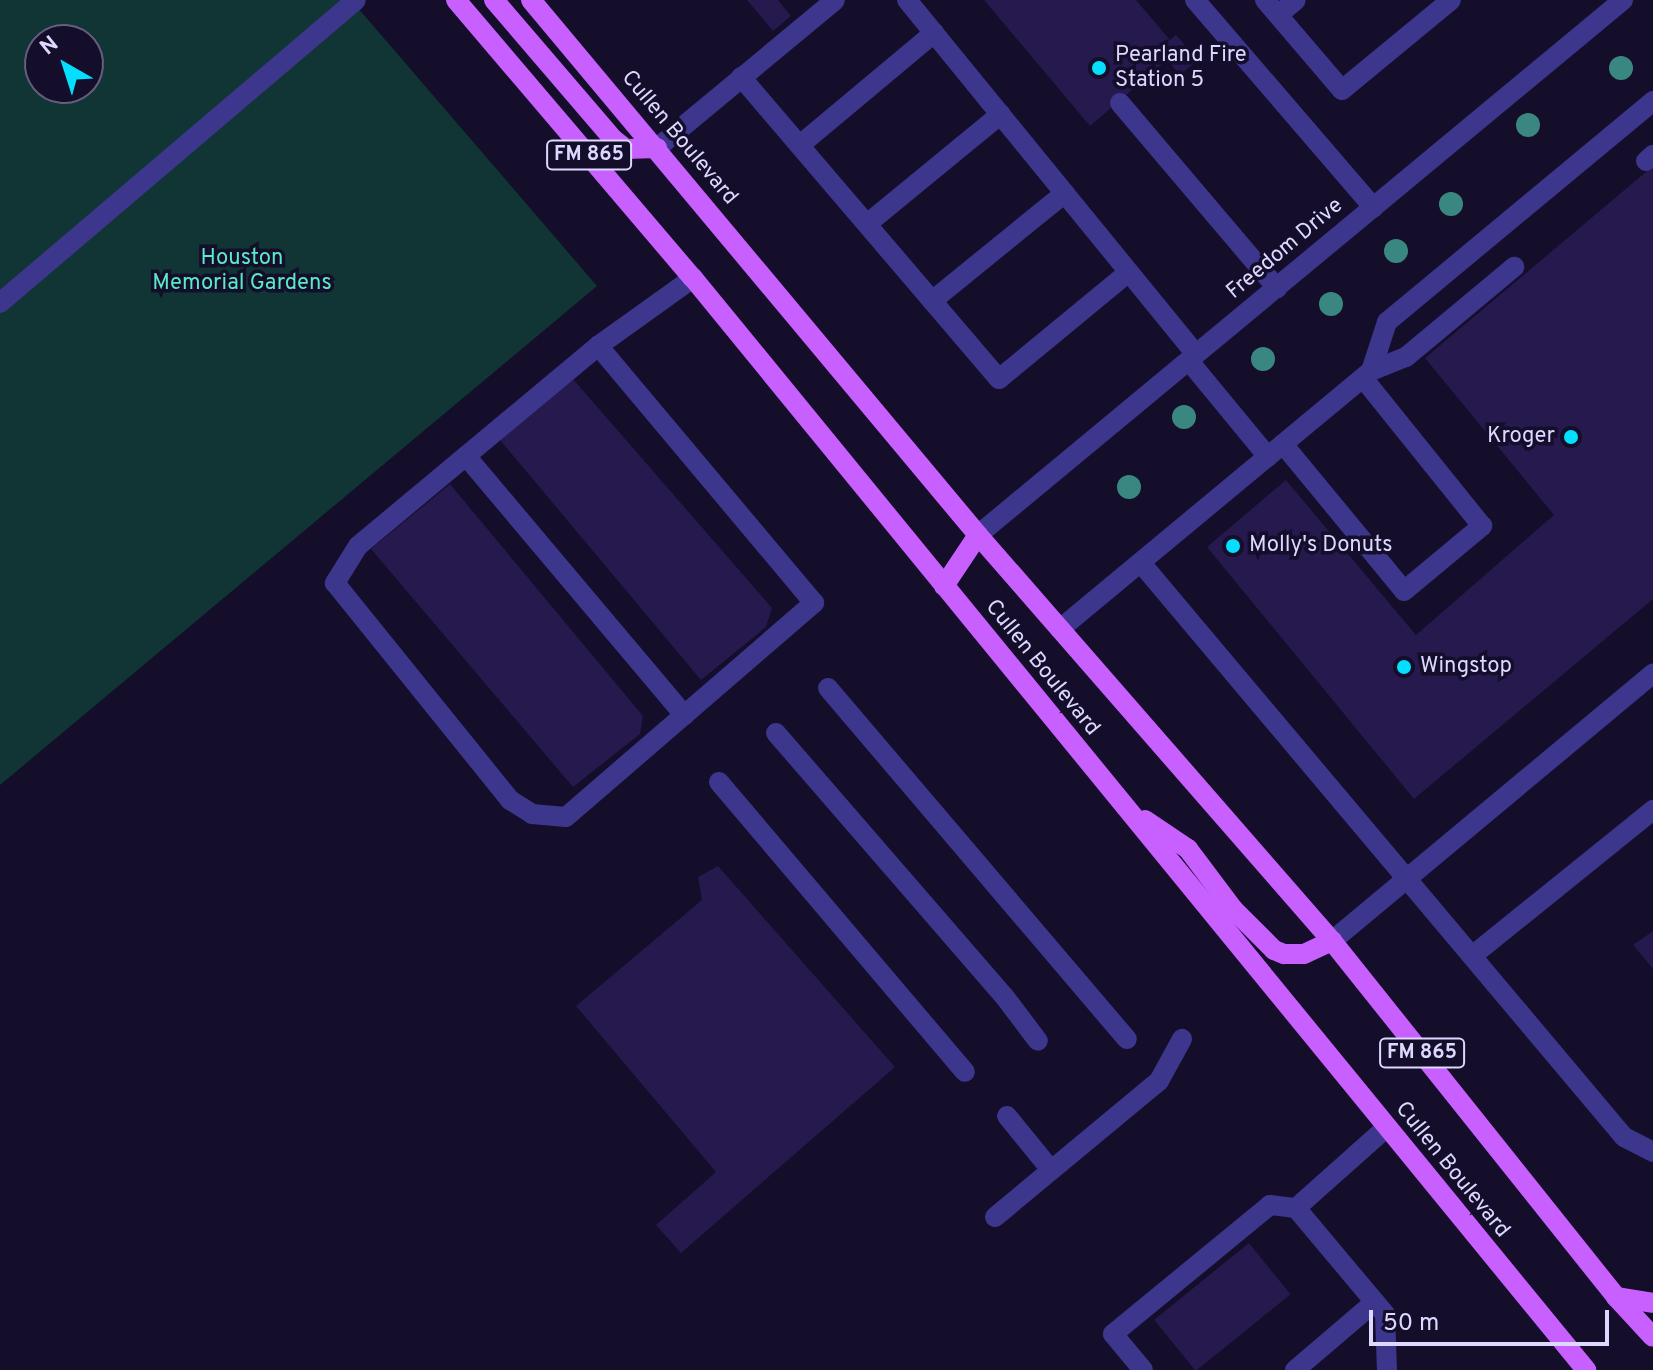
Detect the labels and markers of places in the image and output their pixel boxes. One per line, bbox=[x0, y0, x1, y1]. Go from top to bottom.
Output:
place label: Pearland Fire Station 5 bbox=[1115, 42, 1247, 94]
marker: Pearland Fire Station 5 bbox=[1090, 59, 1108, 77]
place label: Kroger bbox=[1487, 424, 1555, 450]
marker: Kroger bbox=[1562, 428, 1580, 446]
place label: Molly's Donuts bbox=[1249, 533, 1393, 559]
marker: Molly's Donuts bbox=[1224, 537, 1242, 555]
place label: Wingstop bbox=[1420, 654, 1512, 680]
marker: Wingstop bbox=[1395, 658, 1413, 676]

